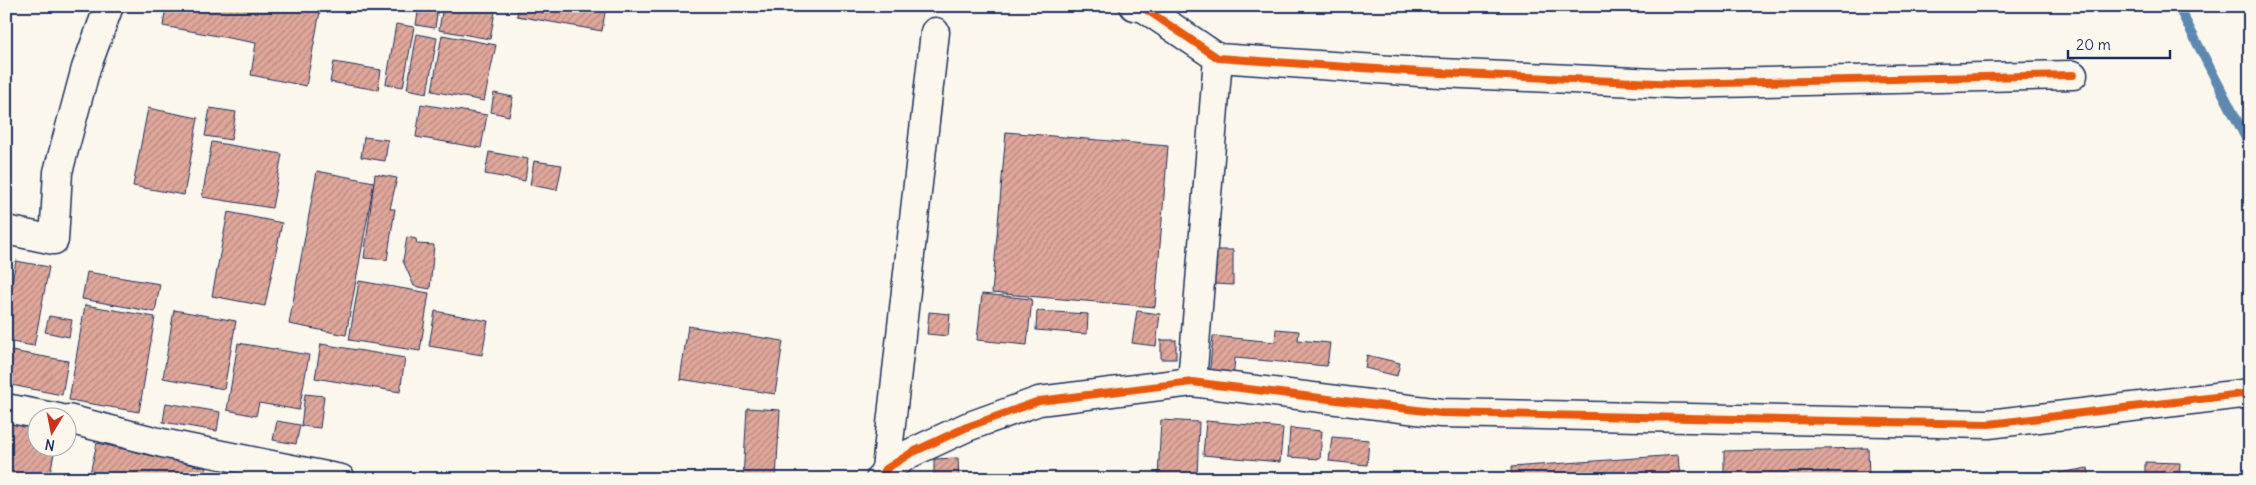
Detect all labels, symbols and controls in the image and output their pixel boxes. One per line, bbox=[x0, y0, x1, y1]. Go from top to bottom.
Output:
scale bar bbox=[2068, 28, 2171, 60]
text: 20 m bbox=[2076, 35, 2111, 54]
north arrow bbox=[28, 408, 78, 458]
text: N bbox=[43, 435, 56, 455]

